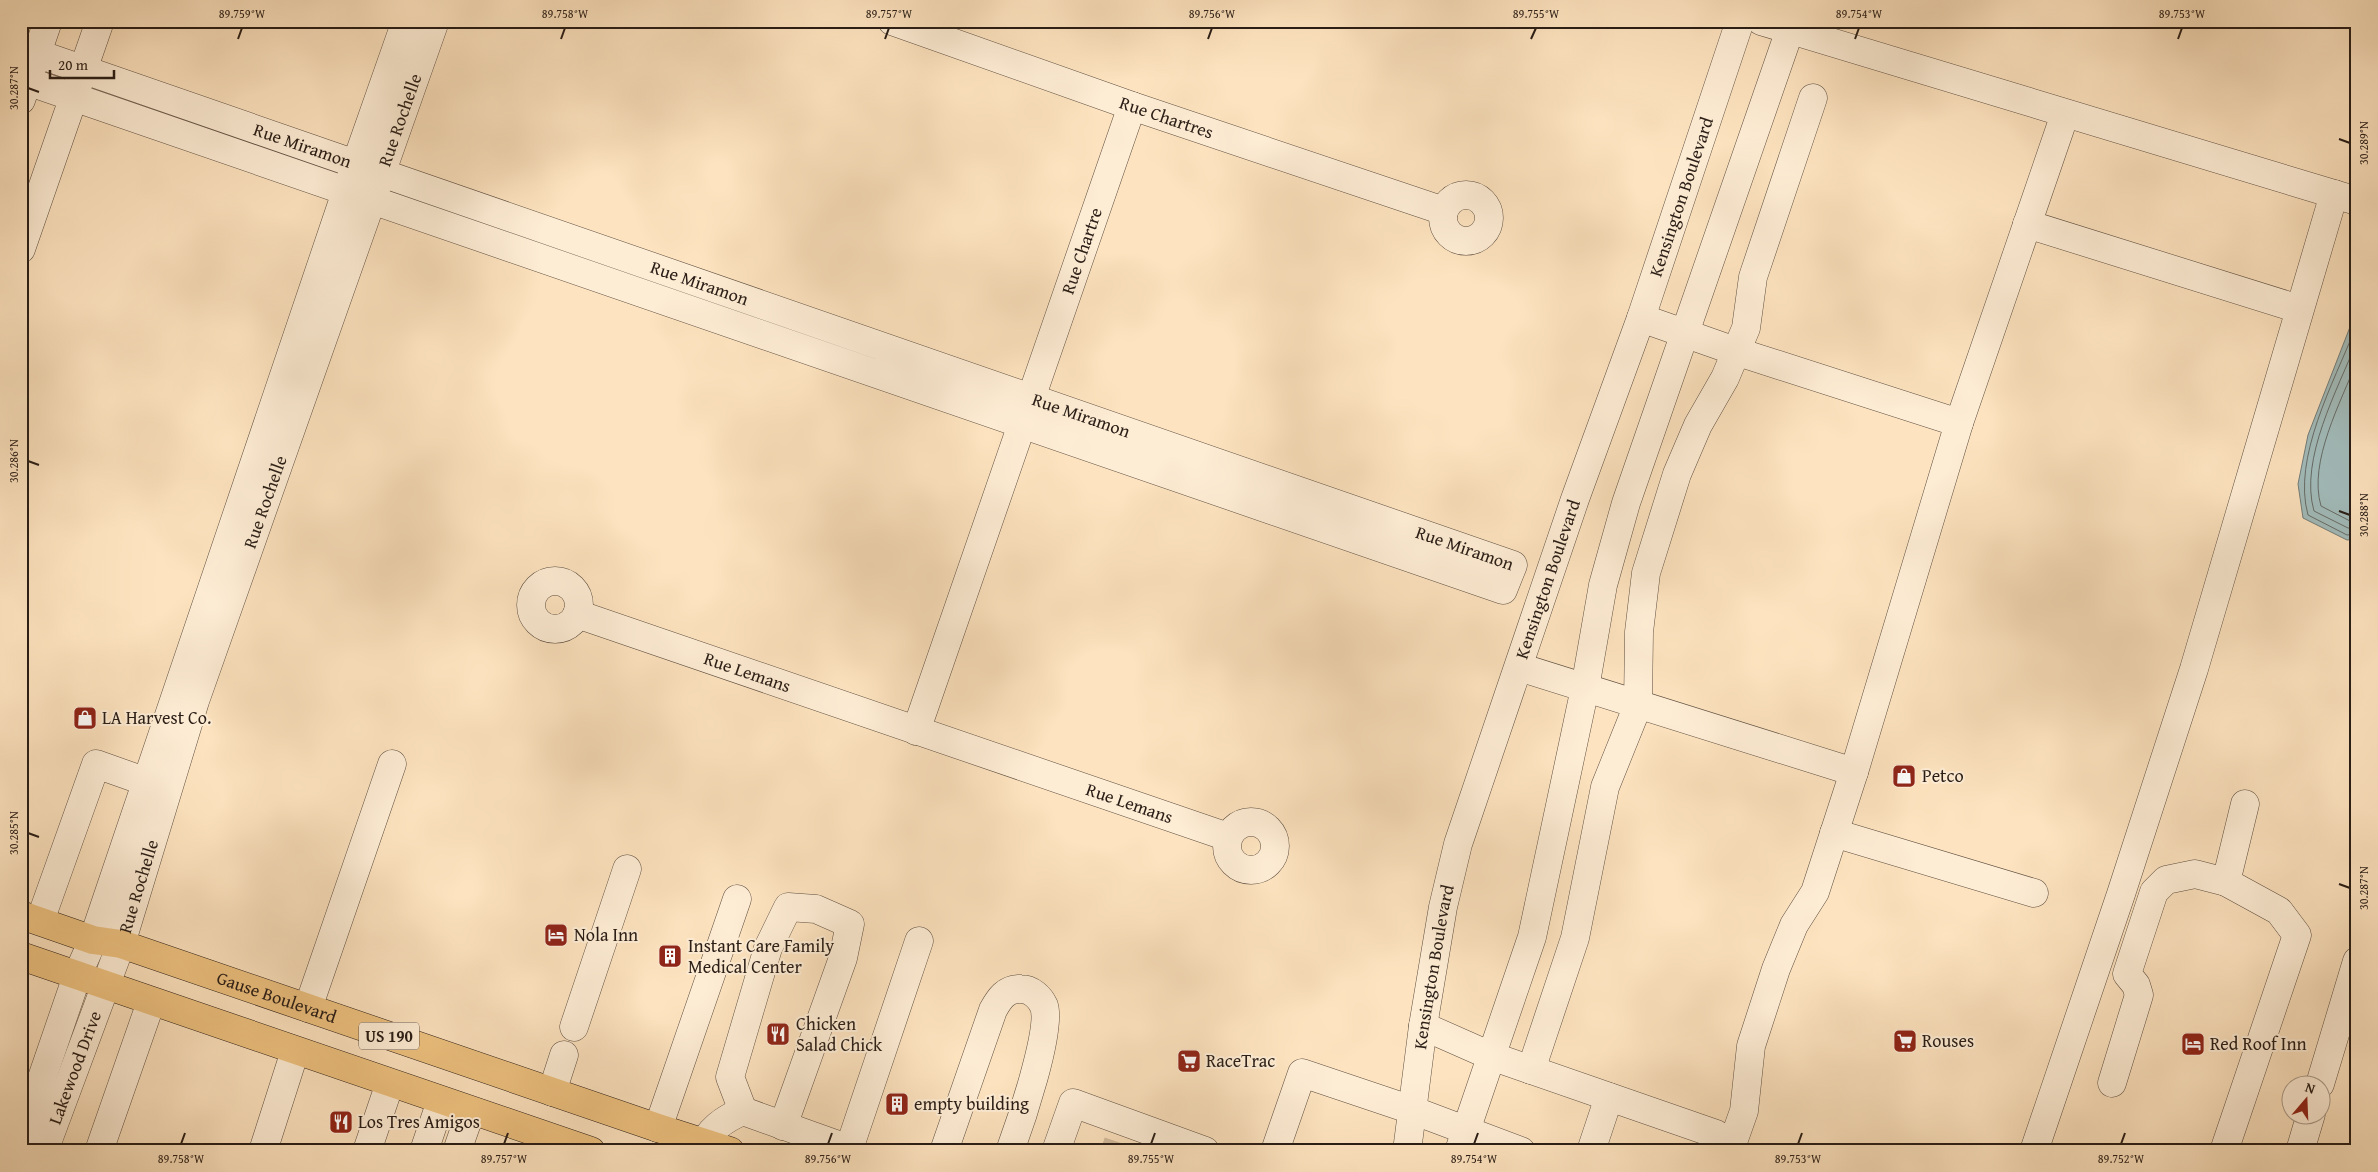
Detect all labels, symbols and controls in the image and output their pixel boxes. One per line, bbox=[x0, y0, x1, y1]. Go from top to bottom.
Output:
text: 89.759°W bbox=[219, 5, 266, 22]
text: 89.758°W bbox=[542, 5, 589, 22]
text: 89.757°W bbox=[866, 5, 913, 22]
text: 89.756°W bbox=[1189, 5, 1236, 22]
text: 89.755°W bbox=[1513, 5, 1560, 22]
text: 89.754°W bbox=[1836, 5, 1883, 22]
text: 89.753°W bbox=[2159, 5, 2206, 22]
scale bar bbox=[50, 48, 114, 80]
text: 20 m bbox=[58, 54, 89, 75]
text: 30.287°N bbox=[5, 66, 22, 110]
street label: Rue Rochelle bbox=[371, 70, 428, 170]
street label: Rue Chartres bbox=[1116, 89, 1217, 145]
street label: Kensington Boulevard bbox=[1642, 113, 1720, 280]
street label: Rue Miramon bbox=[250, 116, 355, 175]
text: 30.289°N bbox=[2355, 121, 2372, 165]
street label: Rue Chartre bbox=[1054, 204, 1109, 298]
street label: Rue Miramon bbox=[647, 253, 752, 312]
street label: Rue Miramon bbox=[1029, 385, 1134, 444]
text: 30.286°N bbox=[5, 439, 22, 483]
street label: Rue Rochelle bbox=[236, 452, 294, 552]
text: 30.288°N bbox=[2355, 493, 2372, 537]
street label: Kensington Boulevard bbox=[1508, 495, 1587, 662]
street label: Rue Miramon bbox=[1412, 518, 1518, 577]
street label: Rue Lemans bbox=[700, 644, 795, 699]
place label: LA Harvest Co. bbox=[102, 704, 211, 731]
shop icon: LA Harvest Co. bbox=[72, 705, 98, 731]
place label: Petco bbox=[1922, 762, 1964, 789]
shop icon: Petco bbox=[1891, 763, 1917, 789]
street label: Rue Lemans bbox=[1083, 775, 1177, 830]
text: 30.285°N bbox=[5, 811, 22, 855]
street label: Rue Rochelle bbox=[111, 836, 165, 937]
text: 30.287°N bbox=[2355, 866, 2372, 910]
street label: Kensington Boulevard bbox=[1406, 881, 1461, 1051]
place label: Nola Inn bbox=[574, 921, 638, 948]
hotel icon: Nola Inn bbox=[543, 922, 569, 948]
place label: Instant Care Family Medical Center bbox=[688, 932, 834, 980]
building icon: Instant Care Family Medical Center bbox=[657, 943, 683, 969]
street label: Gause Boulevard bbox=[213, 964, 341, 1030]
street label: Lakewood Drive bbox=[41, 1007, 108, 1128]
place label: Chicken Salad Chick bbox=[796, 1010, 883, 1058]
restaurant icon: Chicken Salad Chick bbox=[765, 1021, 791, 1047]
road number: US 190 bbox=[359, 1022, 419, 1050]
place label: Rouses bbox=[1922, 1027, 1974, 1054]
supermarket icon: Rouses bbox=[1892, 1028, 1918, 1054]
place label: Red Roof Inn bbox=[2210, 1030, 2307, 1057]
hotel icon: Red Roof Inn bbox=[2180, 1031, 2206, 1057]
place label: RaceTrac bbox=[1206, 1047, 1275, 1074]
supermarket icon: RaceTrac bbox=[1176, 1048, 1202, 1074]
north arrow bbox=[2280, 1074, 2330, 1124]
text: N bbox=[2303, 1077, 2319, 1099]
place label: empty building bbox=[914, 1090, 1029, 1117]
building icon: empty building bbox=[884, 1091, 910, 1117]
place label: Los Tres Amigos bbox=[358, 1108, 480, 1135]
restaurant icon: Los Tres Amigos bbox=[328, 1109, 354, 1135]
text: 89.758°W bbox=[158, 1150, 205, 1167]
text: 89.757°W bbox=[481, 1150, 528, 1167]
text: 89.756°W bbox=[805, 1150, 852, 1167]
text: 89.755°W bbox=[1128, 1150, 1175, 1167]
text: 89.754°W bbox=[1451, 1150, 1498, 1167]
text: 89.753°W bbox=[1775, 1150, 1822, 1167]
text: 89.752°W bbox=[2098, 1150, 2145, 1167]

